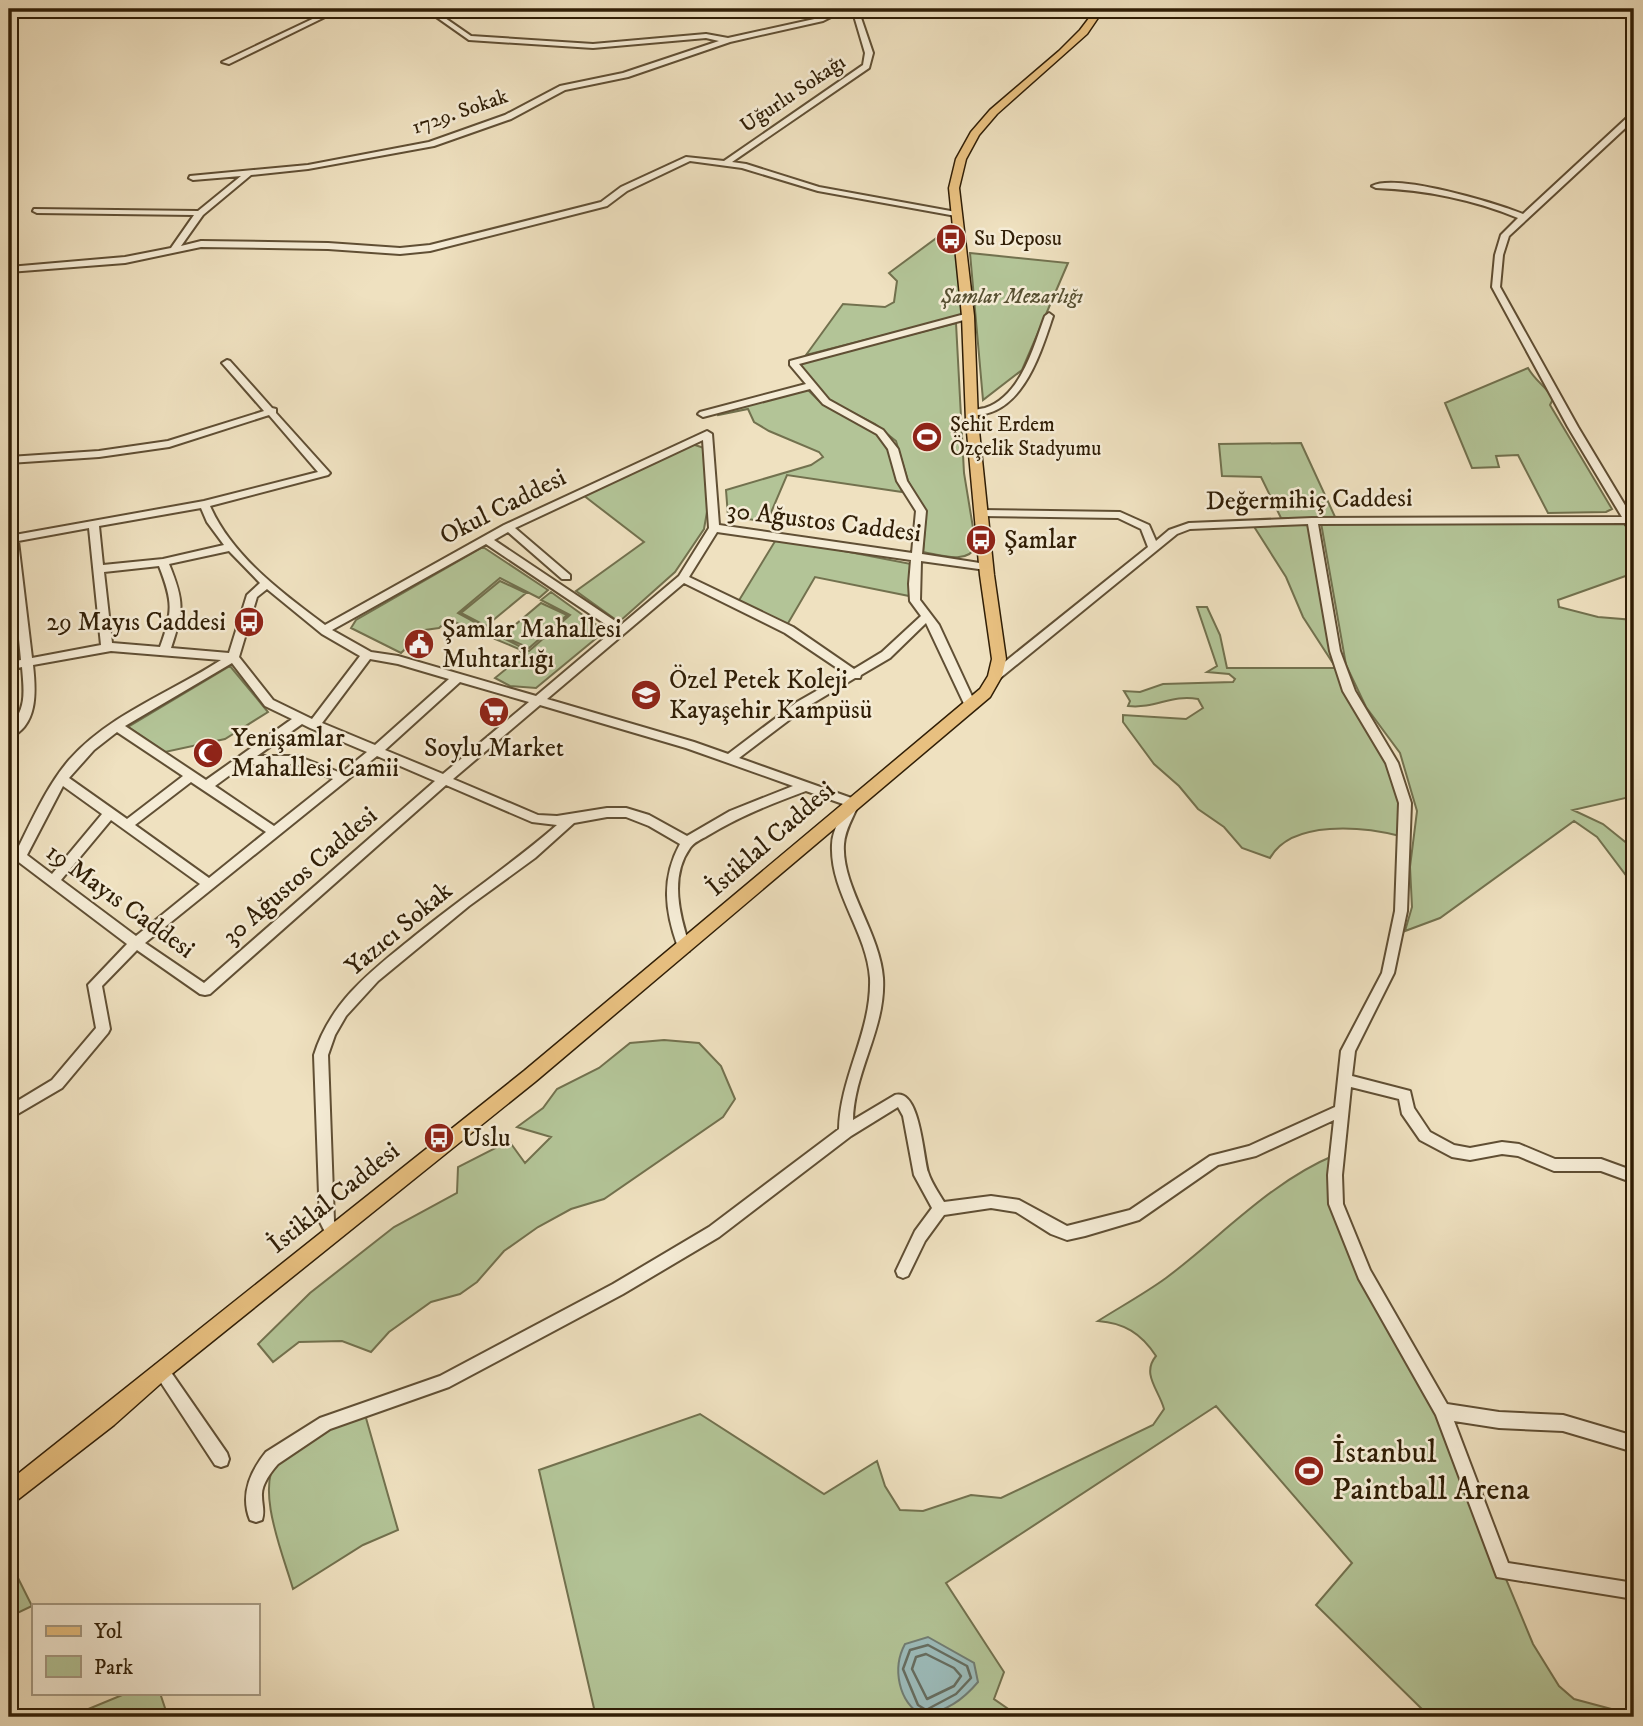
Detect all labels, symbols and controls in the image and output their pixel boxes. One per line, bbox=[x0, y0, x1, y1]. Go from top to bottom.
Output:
street label: Uğurlu Sokağı bbox=[735, 49, 851, 139]
street label: 1729. Sokak bbox=[409, 83, 512, 141]
bus stop icon: Su Deposu bbox=[934, 222, 968, 256]
place label: Su Deposu bbox=[974, 226, 1062, 252]
park label: Şamlar Mezarlığı bbox=[940, 284, 1083, 310]
place label: Şehit Erdem Özçelik Stadyumu bbox=[950, 412, 1101, 462]
sports icon: Şehit Erdem Özçelik Stadyumu bbox=[910, 420, 944, 454]
street label: Okul Caddesi bbox=[434, 461, 572, 553]
street label: Değermihiç Caddesi bbox=[1205, 482, 1413, 518]
street label: 30 Ağustos Caddesi bbox=[725, 494, 923, 550]
bus stop icon: Şamlar bbox=[964, 523, 998, 557]
place label: Şamlar bbox=[1004, 524, 1077, 557]
bus stop icon: 29 Mayıs Caddesi bbox=[232, 605, 266, 639]
place label: 29 Mayıs Caddesi bbox=[46, 606, 226, 639]
place label: Şamlar Mahallesi Muhtarlığı bbox=[442, 613, 622, 676]
public building icon: Şamlar Mahallesi Muhtarlığı bbox=[402, 627, 436, 661]
place label: Özel Petek Koleji Kayaşehir Kampüsü bbox=[669, 664, 872, 727]
school or university icon: Özel Petek Koleji Kayaşehir Kampüsü bbox=[629, 678, 663, 712]
supermarket icon: Soylu Market bbox=[477, 695, 511, 729]
place label: Yenişamlar Mahallesi Camii bbox=[231, 722, 399, 785]
place label: Soylu Market bbox=[424, 732, 564, 765]
mosque icon: Yenişamlar Mahallesi Camii bbox=[191, 736, 225, 770]
street label: İstiklal Caddesi bbox=[699, 773, 842, 904]
street label: 30 Ağustos Caddesi bbox=[215, 799, 385, 953]
street label: 19 Mayıs Caddesi bbox=[39, 836, 201, 966]
street label: Yazıcı Sokak bbox=[338, 874, 460, 984]
bus stop icon: Uslu bbox=[422, 1121, 456, 1155]
place label: Uslu bbox=[462, 1122, 510, 1155]
street label: İstiklal Caddesi bbox=[261, 1134, 407, 1261]
place label: İstanbul Paintball Arena bbox=[1332, 1433, 1530, 1510]
sports icon: İstanbul Paintball Arena bbox=[1292, 1454, 1326, 1488]
legend bbox=[32, 1604, 259, 1694]
text: Yol bbox=[94, 1619, 123, 1645]
text: Park bbox=[94, 1655, 134, 1681]

